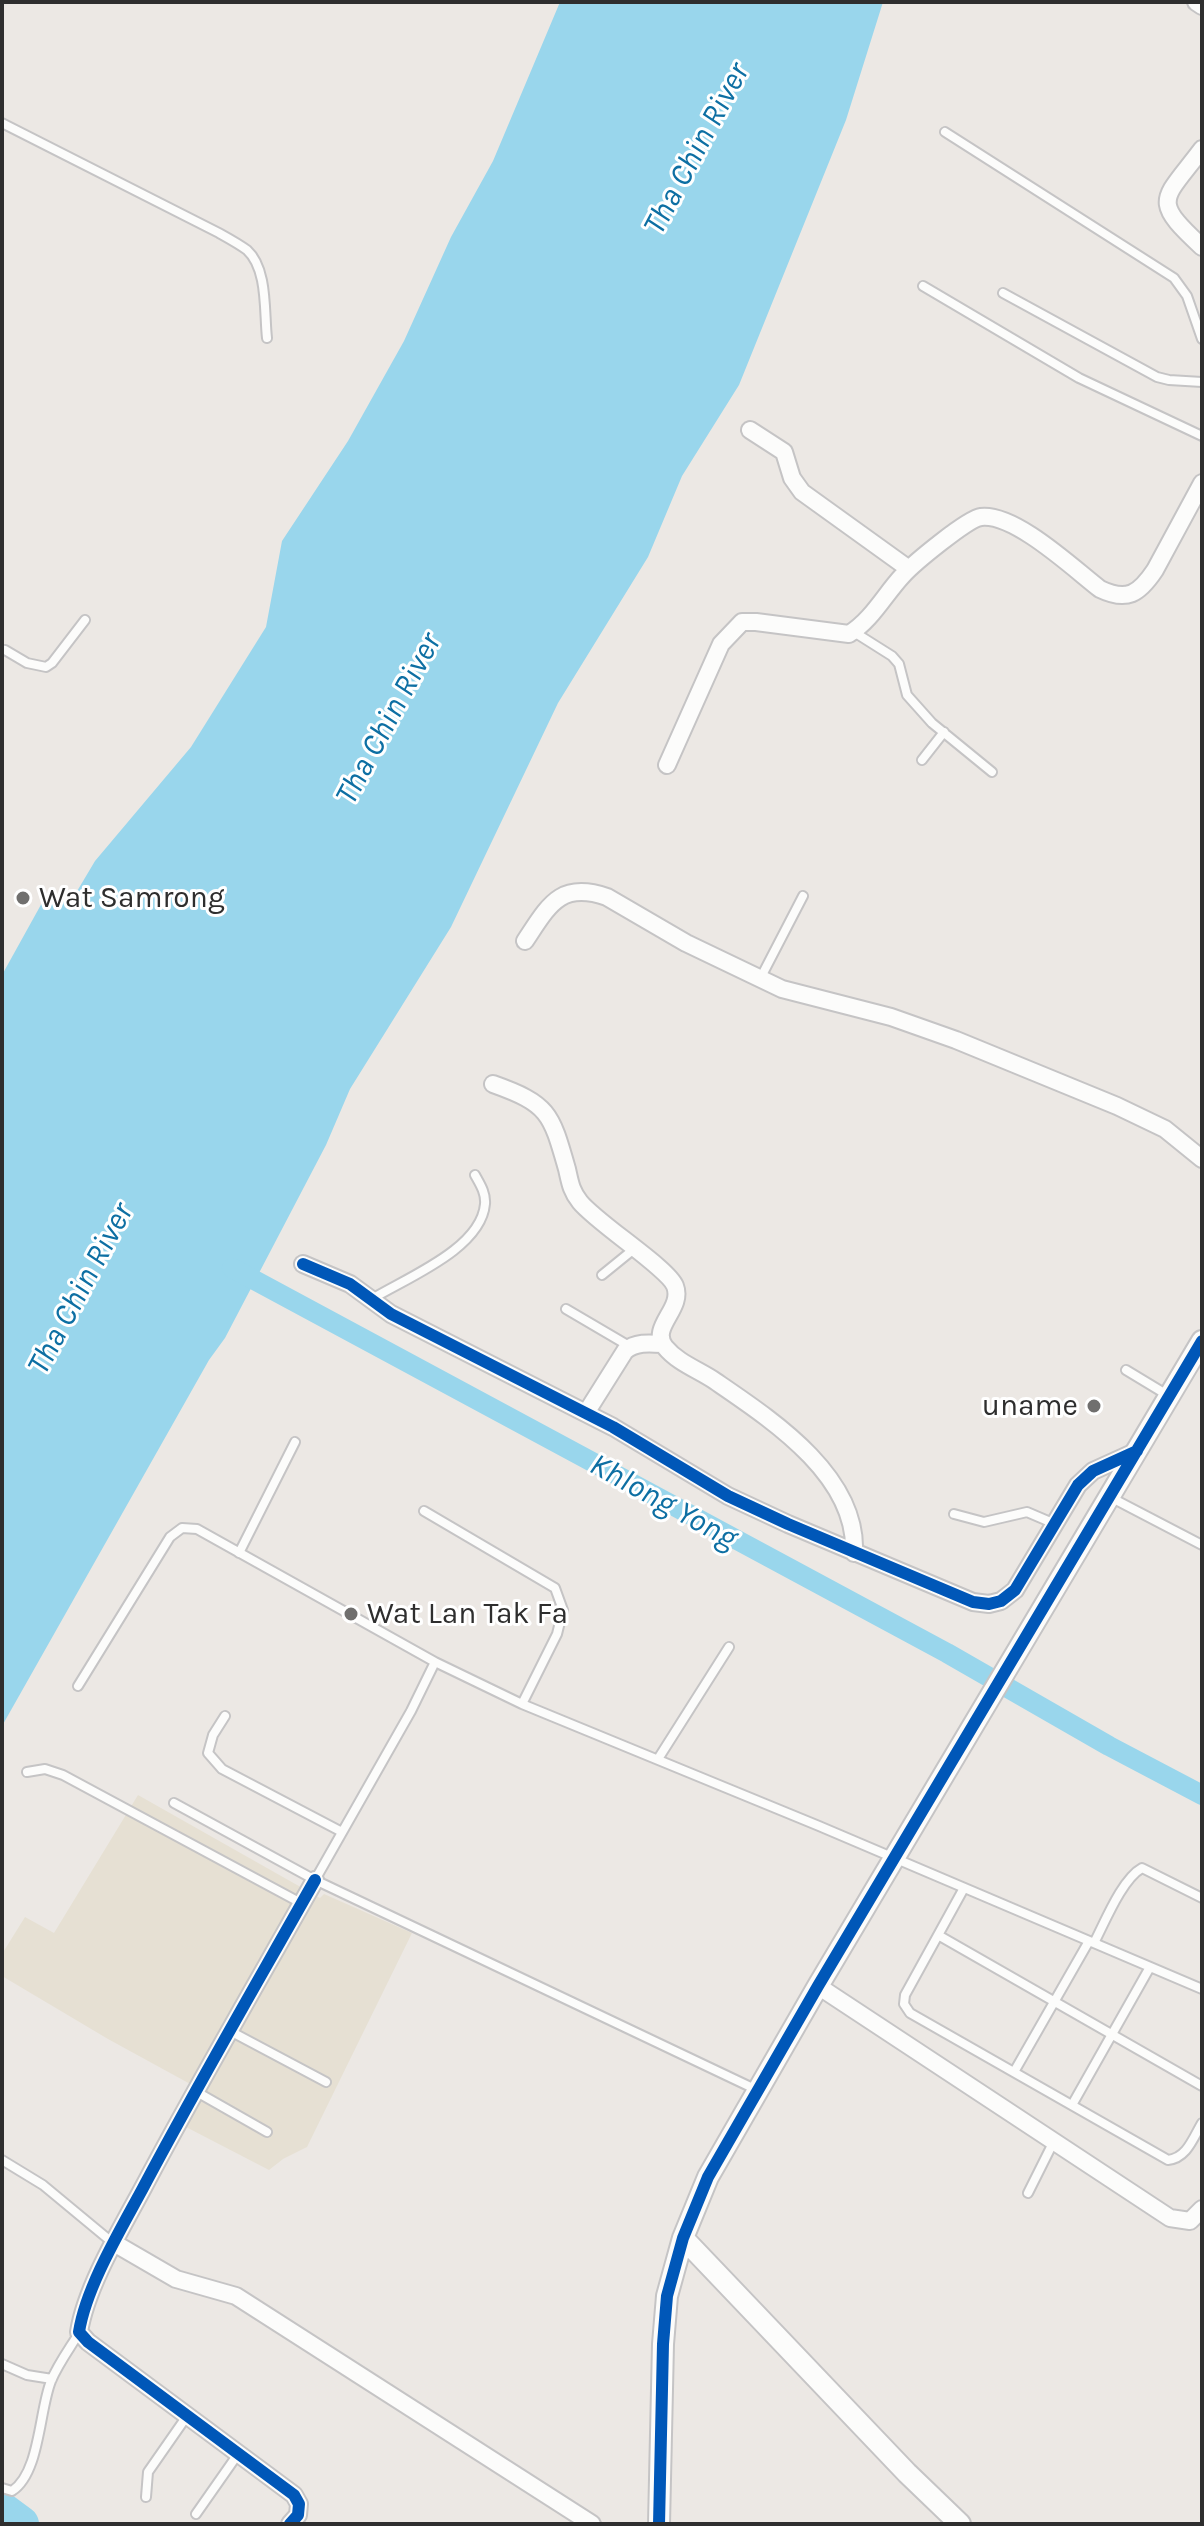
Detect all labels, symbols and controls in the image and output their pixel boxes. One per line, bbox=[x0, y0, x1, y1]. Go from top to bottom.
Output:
water label: Tha Chin River bbox=[636, 56, 758, 242]
water label: Tha Chin River bbox=[328, 626, 450, 812]
place label: Wat Samrong bbox=[39, 880, 225, 916]
marker: Wat Samrong bbox=[14, 889, 32, 907]
water label: Tha Chin River bbox=[20, 1196, 142, 1382]
place label: uname bbox=[982, 1388, 1078, 1424]
marker: uname bbox=[1085, 1397, 1103, 1415]
water label: Khlong Yong bbox=[583, 1446, 743, 1558]
place label: Wat Lan Tak Fa bbox=[367, 1596, 568, 1632]
marker: Wat Lan Tak Fa bbox=[342, 1605, 360, 1623]

